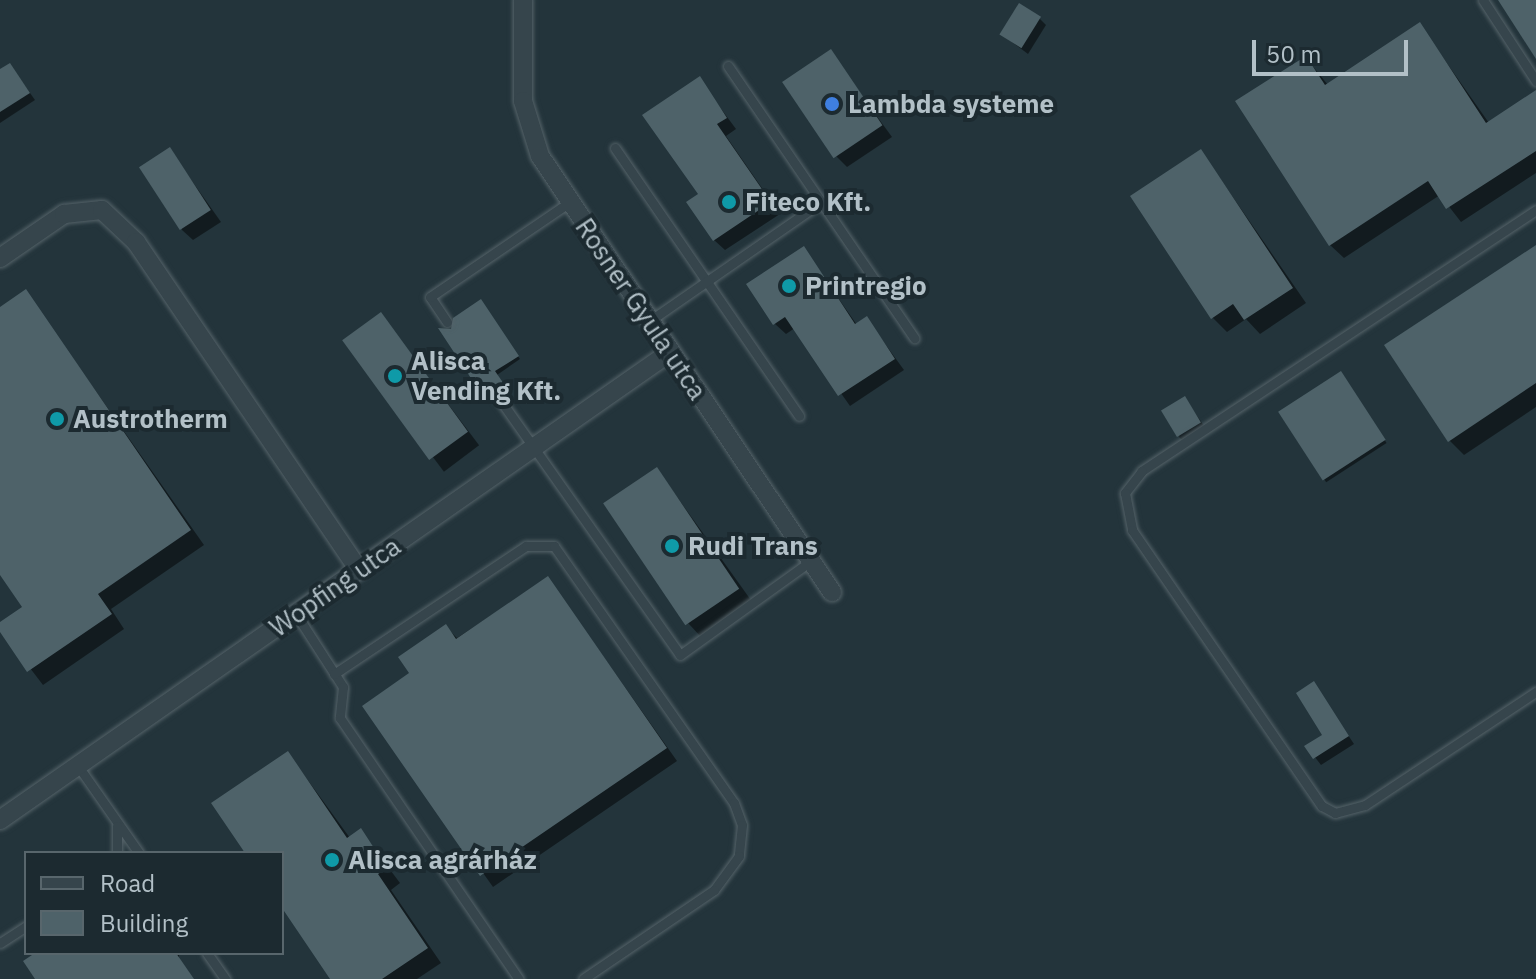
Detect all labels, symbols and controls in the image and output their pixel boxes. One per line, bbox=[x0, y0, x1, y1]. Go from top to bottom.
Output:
scale bar bbox=[1256, 24, 1412, 74]
text: 50 m bbox=[1266, 38, 1321, 70]
place label: Lambda systeme bbox=[848, 88, 1054, 120]
marker: Lambda systeme bbox=[823, 95, 841, 113]
place label: Fiteco Kft. bbox=[745, 186, 871, 218]
marker: Fiteco Kft. bbox=[720, 193, 738, 211]
street label: Rosner Gyula utca bbox=[569, 212, 713, 406]
place label: Printregio bbox=[805, 270, 927, 302]
marker: Printregio bbox=[780, 277, 798, 295]
place label: Alisca Vending Kft. bbox=[411, 345, 561, 406]
marker: Alisca Vending Kft. bbox=[386, 367, 404, 385]
place label: Austrotherm bbox=[73, 403, 228, 435]
marker: Austrotherm bbox=[48, 410, 66, 428]
place label: Rudi Trans bbox=[688, 530, 818, 562]
street label: Wopfing utca bbox=[264, 531, 406, 643]
marker: Rudi Trans bbox=[663, 537, 681, 555]
place label: Alisca agrárház bbox=[348, 844, 537, 876]
legend bbox=[24, 851, 284, 955]
marker: Alisca agrárház bbox=[323, 851, 341, 869]
text: Road bbox=[100, 867, 155, 899]
text: Building bbox=[100, 907, 188, 939]

